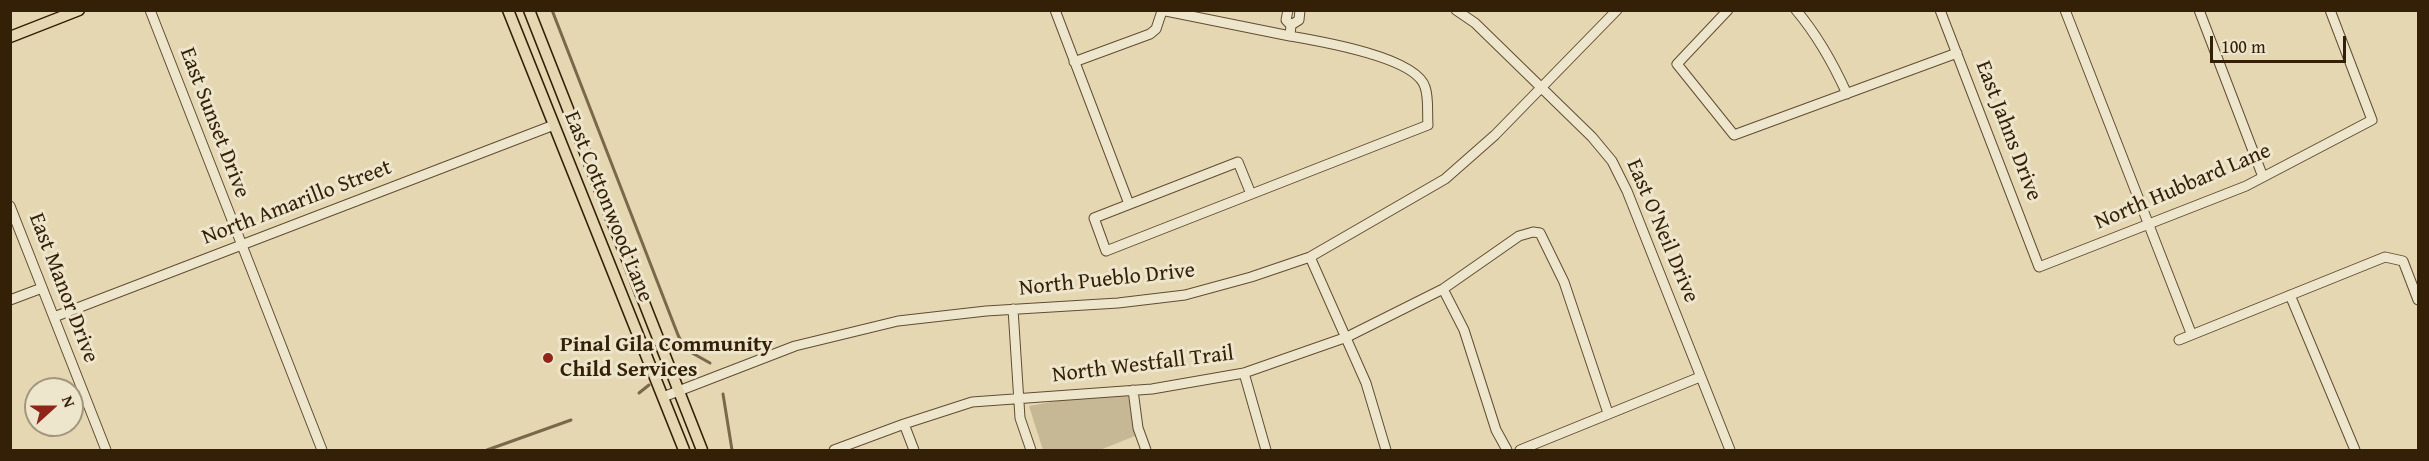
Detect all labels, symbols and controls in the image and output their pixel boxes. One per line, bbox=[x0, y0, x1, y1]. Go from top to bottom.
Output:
scale bar bbox=[2213, 24, 2350, 62]
text: 100 m bbox=[2221, 33, 2266, 60]
street label: East Sunset Drive bbox=[173, 44, 255, 202]
street label: East Jahns Drive bbox=[1969, 57, 2047, 205]
street label: East Cottonwood Lane bbox=[558, 108, 658, 306]
street label: North Hubbard Lane bbox=[2091, 138, 2275, 236]
street label: North Amarillo Street bbox=[199, 155, 395, 251]
street label: East O'Neil Drive bbox=[1620, 155, 1704, 307]
street label: East Manor Drive bbox=[22, 209, 104, 367]
street label: North Pueblo Drive bbox=[1018, 258, 1196, 302]
place label: Pinal Gila Community Child Services bbox=[560, 332, 773, 384]
street label: North Westfall Trail bbox=[1051, 341, 1235, 389]
marker: Pinal Gila Community Child Services bbox=[541, 351, 555, 365]
north arrow bbox=[24, 377, 84, 437]
text: N bbox=[56, 392, 82, 411]

